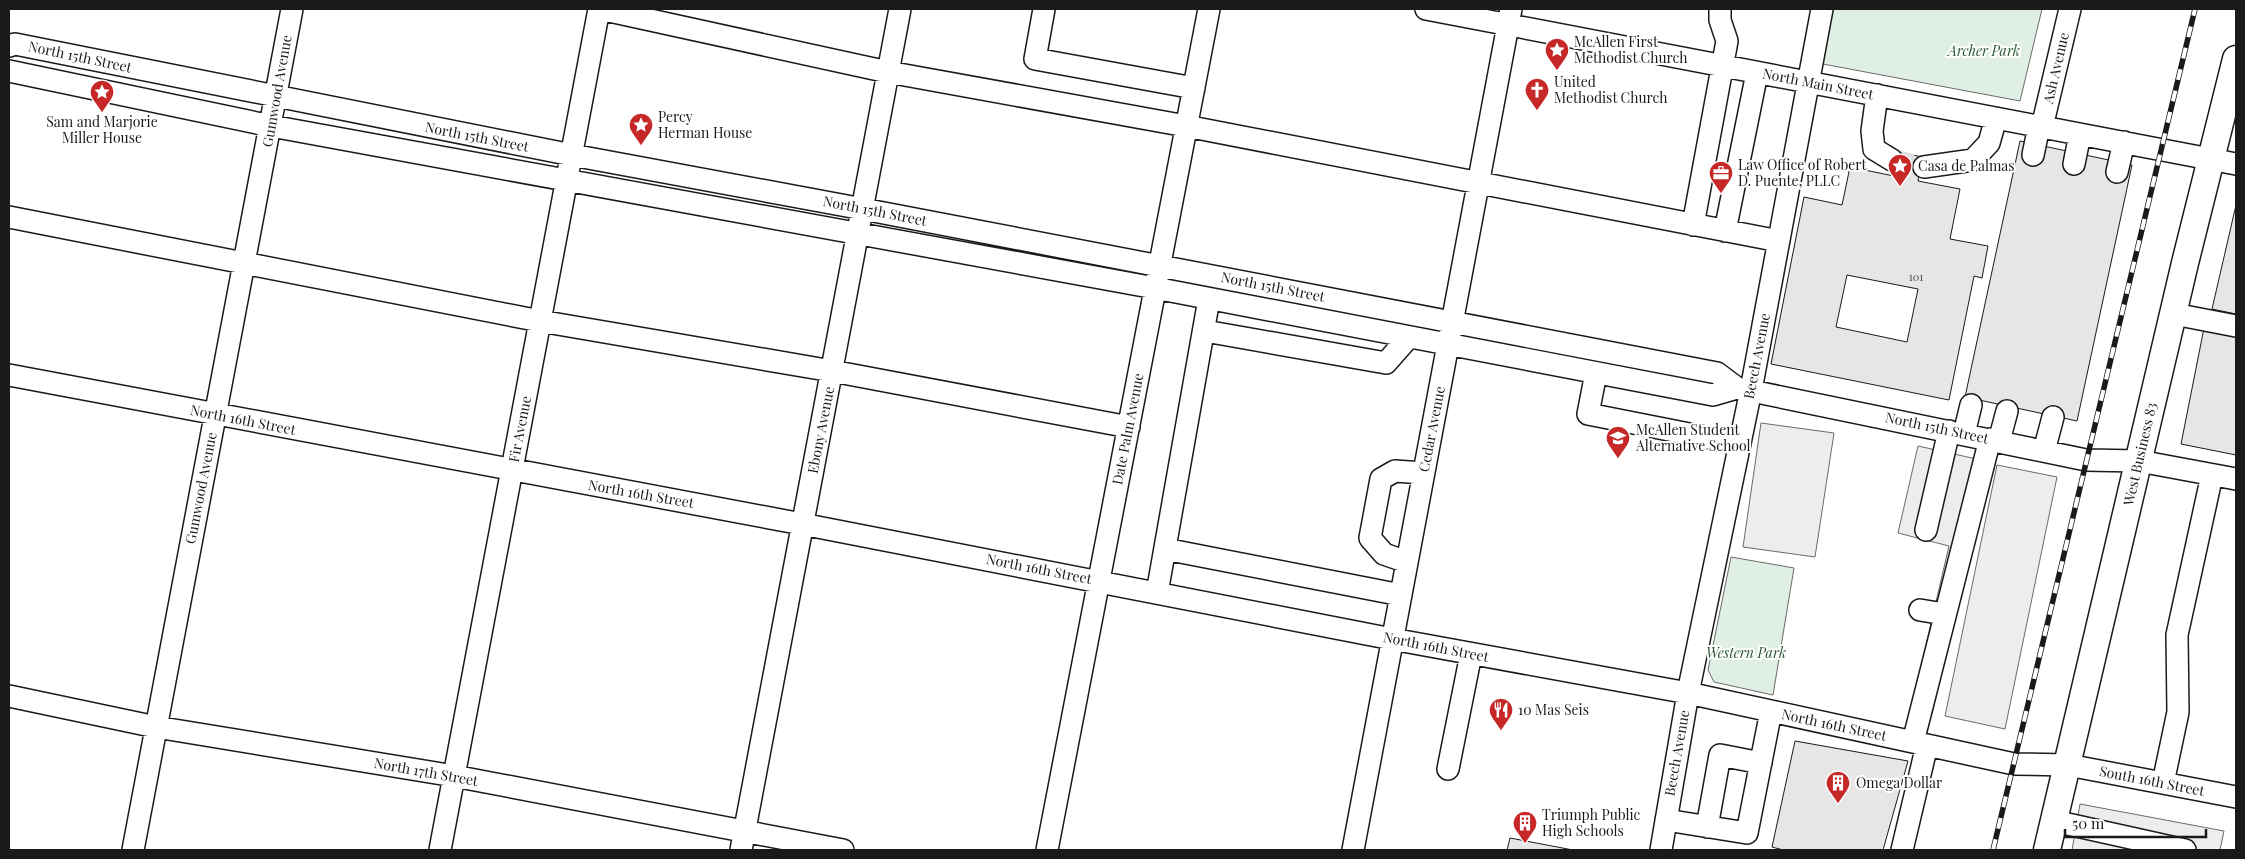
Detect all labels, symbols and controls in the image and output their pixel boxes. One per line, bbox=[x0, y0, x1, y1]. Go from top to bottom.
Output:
street label: Ash Avenue bbox=[2038, 30, 2073, 106]
place label: McAllen First Methodist Church bbox=[1574, 32, 1688, 67]
street label: Gumwood Avenue bbox=[257, 33, 296, 149]
street label: North 15th Street bbox=[27, 36, 135, 77]
place icon: McAllen First Methodist Church bbox=[1544, 37, 1570, 71]
park label: Archer Park bbox=[1946, 41, 2020, 60]
street label: North Main Street bbox=[1761, 63, 1876, 104]
place label: United Methodist Church bbox=[1554, 72, 1668, 107]
church icon: United Methodist Church bbox=[1524, 77, 1550, 111]
place icon: Sam and Marjorie Miller House bbox=[89, 79, 115, 113]
place label: Percy Herman House bbox=[658, 107, 752, 142]
place label: Sam and Marjorie Miller House bbox=[46, 112, 158, 147]
place icon: Percy Herman House bbox=[628, 112, 654, 146]
street label: North 15th Street bbox=[424, 117, 532, 156]
place icon: Casa de Palmas bbox=[1887, 153, 1913, 187]
place label: Law Office of Robert D. Puente, PLLC bbox=[1738, 155, 1868, 190]
place label: Casa de Palmas bbox=[1918, 156, 2015, 175]
office icon: Law Office of Robert D. Puente, PLLC bbox=[1708, 160, 1734, 194]
street label: North 15th Street bbox=[822, 191, 930, 230]
street label: North 15th Street bbox=[1220, 267, 1328, 306]
house number: 101 bbox=[1909, 269, 1923, 284]
street label: Beech Avenue bbox=[1739, 311, 1774, 400]
street label: Date Palm Avenue bbox=[1107, 371, 1148, 486]
street label: Cedar Avenue bbox=[1414, 384, 1449, 473]
street label: Ebony Avenue bbox=[803, 385, 838, 475]
street label: Fir Avenue bbox=[504, 394, 535, 464]
street label: North 16th Street bbox=[189, 400, 298, 439]
street label: West Business 83 bbox=[2118, 400, 2161, 508]
street label: North 15th Street bbox=[1884, 407, 1992, 448]
place label: McAllen Student Alternative School bbox=[1635, 420, 1751, 455]
school or university icon: McAllen Student Alternative School bbox=[1605, 425, 1631, 459]
street label: Gumwood Avenue bbox=[180, 430, 221, 545]
street label: North 16th Street bbox=[587, 475, 696, 512]
street label: North 16th Street bbox=[985, 549, 1094, 588]
street label: North 16th Street bbox=[1382, 627, 1491, 666]
park label: Western Park bbox=[1706, 643, 1786, 662]
restaurant icon: 10 Mas Seis bbox=[1488, 697, 1514, 731]
place label: 10 Mas Seis bbox=[1518, 700, 1589, 719]
street label: North 16th Street bbox=[1780, 704, 1889, 745]
street label: Beech Avenue bbox=[1660, 708, 1693, 797]
street label: North 17th Street bbox=[373, 753, 481, 790]
street label: South 16th Street bbox=[2098, 761, 2207, 800]
building icon: Omega Dollar bbox=[1825, 770, 1851, 804]
place label: Omega Dollar bbox=[1856, 773, 1943, 792]
place label: Triumph Public High Schools bbox=[1542, 805, 1641, 840]
scale bar bbox=[2065, 806, 2206, 838]
building icon: Triumph Public High Schools bbox=[1512, 810, 1538, 844]
text: 50 m bbox=[2072, 813, 2105, 833]

